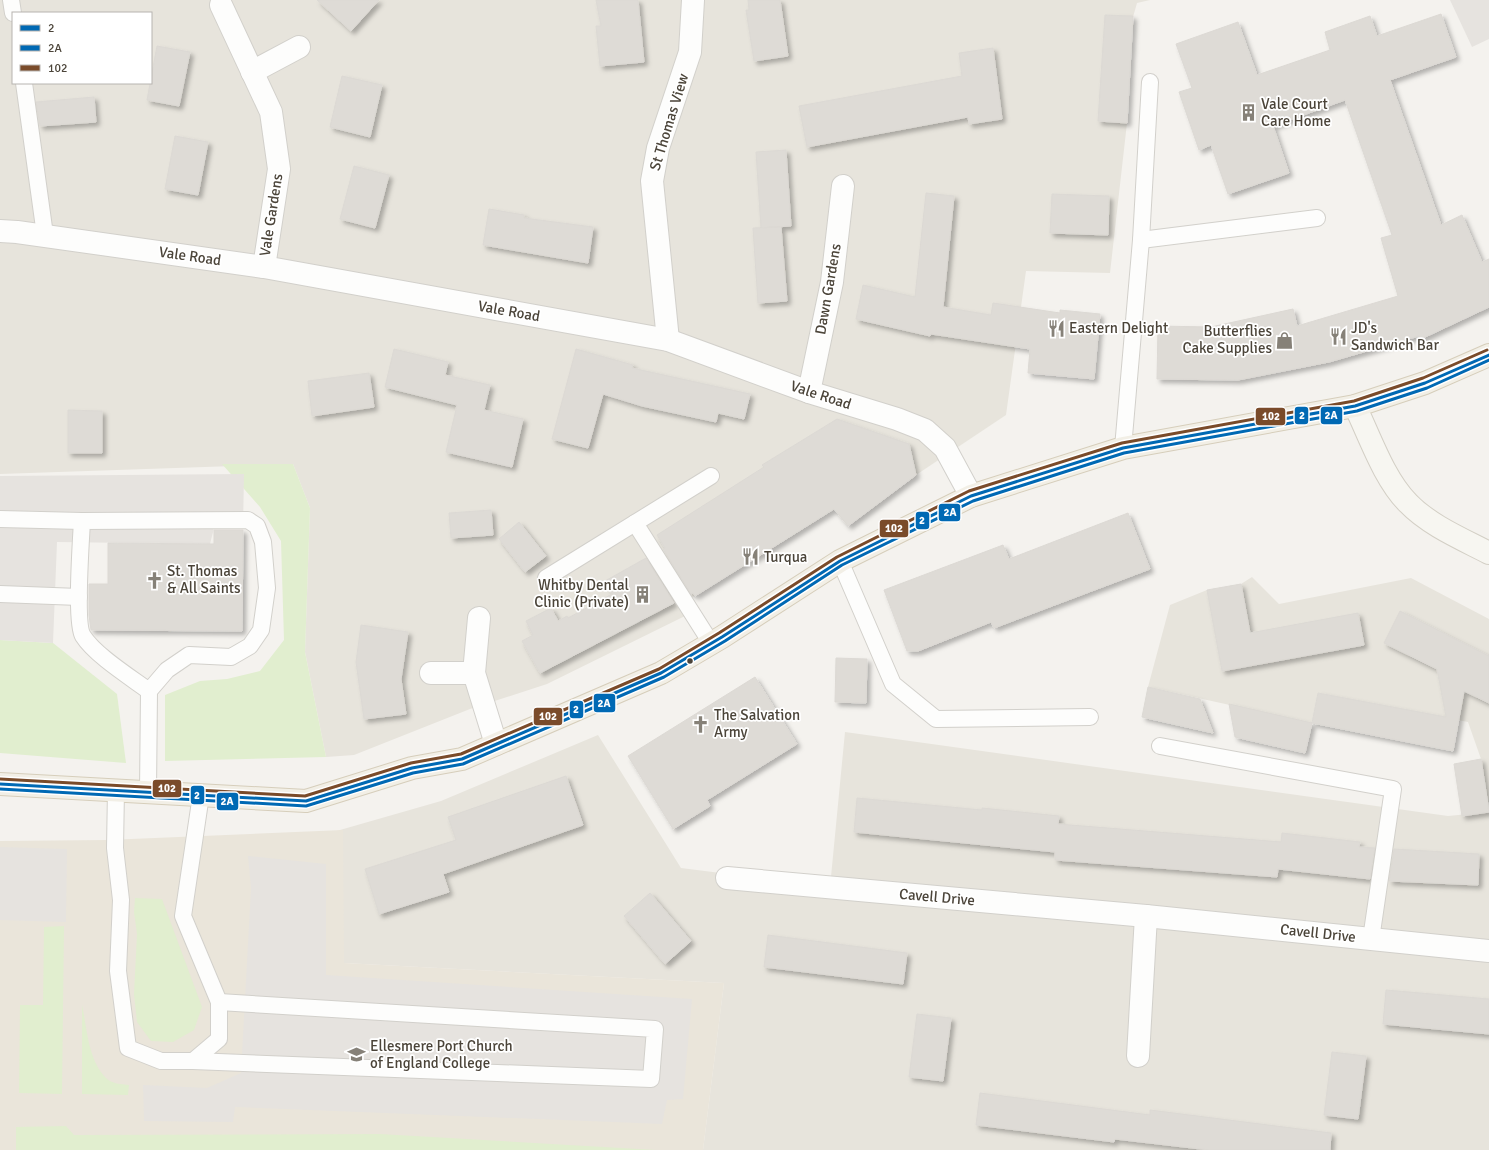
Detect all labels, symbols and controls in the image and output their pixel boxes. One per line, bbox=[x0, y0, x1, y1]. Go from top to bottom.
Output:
legend bbox=[12, 12, 152, 84]
text: 2 bbox=[48, 21, 54, 36]
text: 2A bbox=[48, 41, 62, 56]
text: 102 bbox=[48, 61, 67, 76]
street label: St Thomas View bbox=[646, 71, 692, 173]
place label: Vale Court Care Home bbox=[1261, 95, 1331, 130]
building icon: Vale Court Care Home bbox=[1238, 103, 1258, 123]
street label: Vale Gardens bbox=[256, 172, 286, 258]
street label: Dawn Gardens bbox=[811, 242, 845, 336]
street label: Vale Road bbox=[158, 243, 222, 269]
street label: Vale Road bbox=[477, 297, 542, 325]
restaurant icon: Eastern Delight bbox=[1046, 318, 1066, 338]
place label: Eastern Delight bbox=[1069, 319, 1168, 337]
place label: JD's Sandwich Bar bbox=[1351, 319, 1439, 354]
place label: Butterflies Cake Supplies bbox=[1183, 322, 1272, 357]
restaurant icon: JD's Sandwich Bar bbox=[1328, 327, 1348, 347]
shop icon: Butterflies Cake Supplies bbox=[1275, 330, 1295, 350]
street label: Vale Road bbox=[788, 377, 854, 413]
line badge: 2 bbox=[1294, 406, 1309, 425]
line badge: 2A bbox=[1320, 406, 1343, 425]
line badge: 102 bbox=[1255, 407, 1286, 426]
text: 2 bbox=[1299, 409, 1305, 422]
text: 2A bbox=[1325, 409, 1337, 422]
text: 102 bbox=[1262, 410, 1280, 423]
line badge: 2A bbox=[938, 503, 961, 522]
text: 2A bbox=[944, 506, 956, 519]
line badge: 2 bbox=[915, 511, 930, 530]
text: 2 bbox=[919, 514, 925, 527]
line badge: 102 bbox=[879, 519, 909, 538]
text: 102 bbox=[885, 522, 903, 535]
restaurant icon: Turqua bbox=[741, 547, 761, 567]
place label: Turqua bbox=[764, 548, 807, 566]
place label: St. Thomas & All Saints bbox=[167, 562, 241, 597]
church icon: St. Thomas & All Saints bbox=[144, 570, 164, 590]
place label: Whitby Dental Clinic (Private) bbox=[534, 576, 629, 611]
building icon: Whitby Dental Clinic (Private) bbox=[632, 584, 652, 604]
unlabelled marker bbox=[685, 656, 695, 666]
line badge: 2A bbox=[593, 693, 616, 713]
text: 2A bbox=[598, 697, 610, 710]
line badge: 2 bbox=[569, 700, 584, 719]
text: 2 bbox=[573, 703, 579, 716]
place label: The Salvation Army bbox=[714, 706, 800, 741]
line badge: 102 bbox=[533, 707, 563, 726]
text: 102 bbox=[539, 710, 557, 723]
church icon: The Salvation Army bbox=[691, 714, 711, 734]
line badge: 102 bbox=[152, 779, 182, 798]
text: 102 bbox=[158, 782, 176, 795]
line badge: 2 bbox=[190, 785, 205, 805]
text: 2 bbox=[194, 789, 200, 802]
line badge: 2A bbox=[216, 792, 239, 811]
text: 2A bbox=[221, 795, 233, 808]
street label: Cavell Drive bbox=[898, 885, 976, 909]
street label: Cavell Drive bbox=[1279, 920, 1357, 946]
place label: Ellesmere Port Church of England College bbox=[370, 1037, 513, 1072]
school or university icon: Ellesmere Port Church of England College bbox=[347, 1045, 367, 1065]

